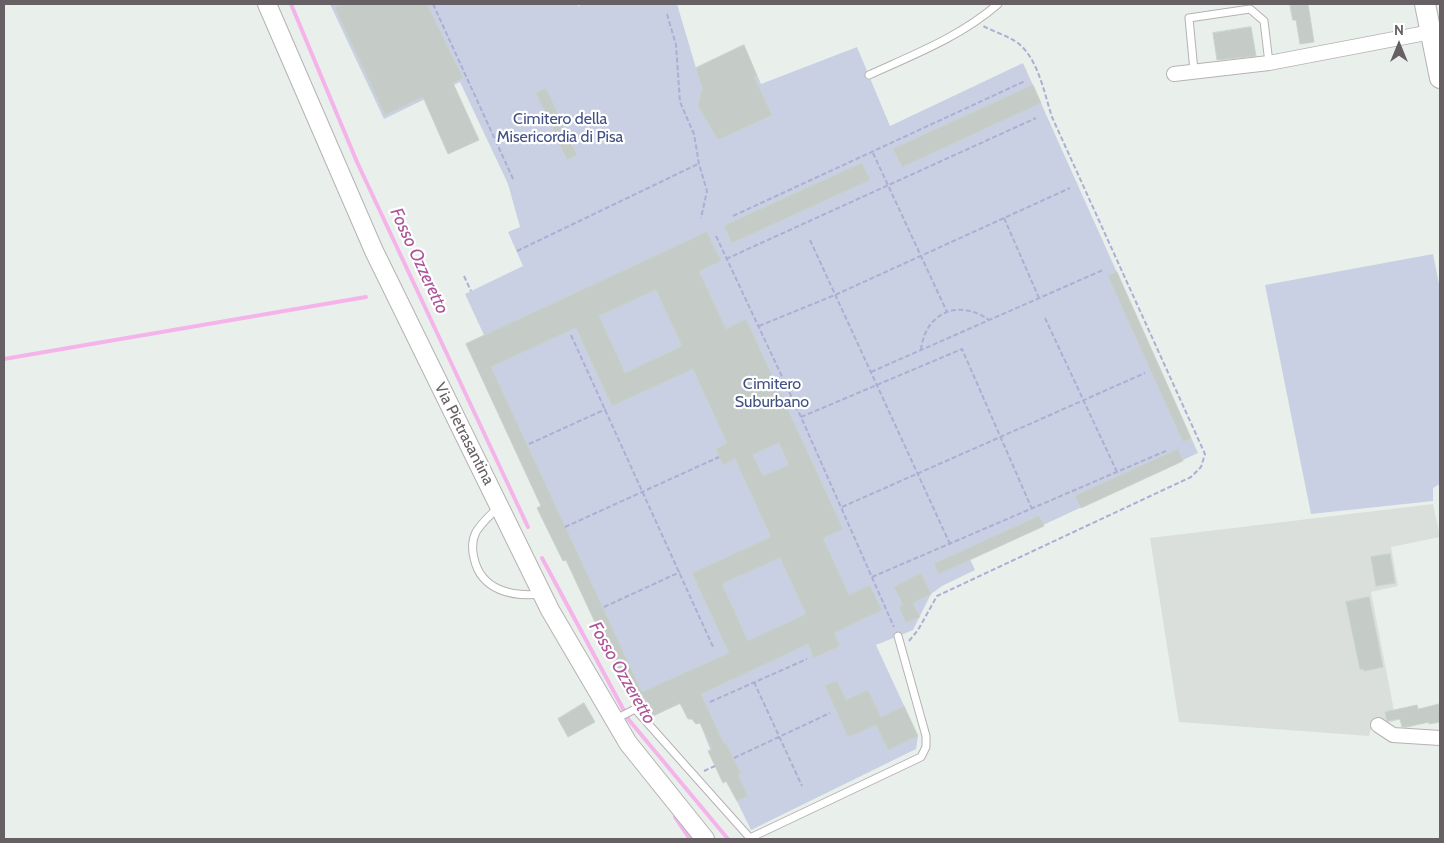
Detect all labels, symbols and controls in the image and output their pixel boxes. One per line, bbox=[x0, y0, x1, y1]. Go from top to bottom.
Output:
north arrow bbox=[1374, 20, 1424, 70]
text: N bbox=[1394, 21, 1404, 39]
park label: Cimitero della Misericordia di Pisa bbox=[497, 109, 623, 147]
water label: Fosso Ozzeretto bbox=[385, 205, 453, 317]
park label: Cimitero Suburbano bbox=[735, 374, 809, 412]
street label: Via Pietrasantina bbox=[430, 380, 498, 488]
water label: Fosso Ozzeretto bbox=[584, 618, 660, 728]

